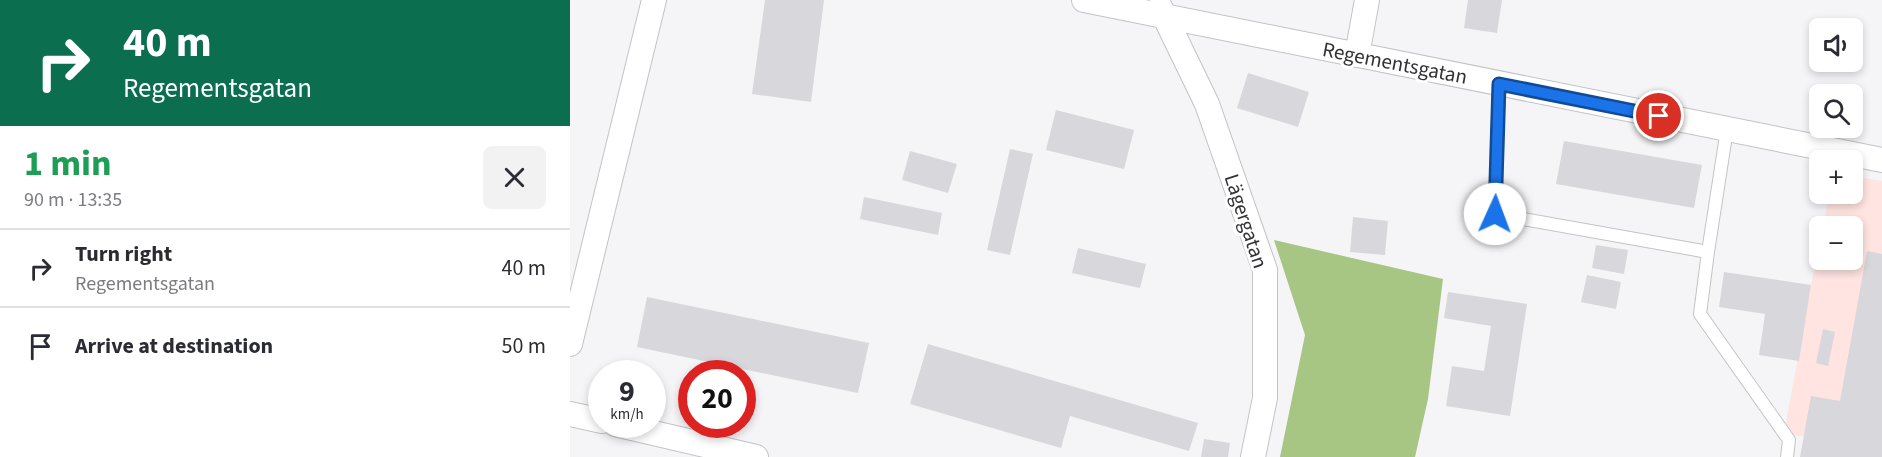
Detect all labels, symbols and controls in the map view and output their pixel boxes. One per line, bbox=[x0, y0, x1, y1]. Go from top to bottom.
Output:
text: 40 m bbox=[123, 13, 212, 73]
map controls bbox=[1809, 18, 1863, 270]
button: sound bbox=[1809, 18, 1863, 72]
icon: right bbox=[24, 24, 102, 102]
street label: Regementsgatan bbox=[1320, 34, 1470, 92]
text: Regementsgatan bbox=[123, 69, 312, 108]
button: search bbox=[1809, 84, 1863, 138]
pin bbox=[1633, 90, 1684, 141]
icon: arrive bbox=[1642, 99, 1675, 132]
text: 1 min bbox=[24, 138, 112, 189]
button: close bbox=[483, 146, 546, 209]
button: + bbox=[1809, 150, 1863, 204]
street label: Lägergatan bbox=[1217, 170, 1275, 272]
position arrow bbox=[1463, 182, 1527, 246]
text: 90 m · 13:35 bbox=[24, 186, 122, 214]
button: − bbox=[1809, 216, 1863, 270]
text: Turn right bbox=[75, 238, 172, 270]
icon: right bbox=[24, 252, 57, 285]
text: 40 m bbox=[501, 252, 546, 284]
text: Regementsgatan bbox=[75, 270, 215, 298]
icon: arrive bbox=[24, 330, 57, 363]
text: Arrive at destination bbox=[75, 330, 273, 362]
text: 50 m bbox=[501, 330, 546, 362]
speed limit sign: 20 bbox=[678, 360, 756, 438]
text: 9 bbox=[619, 370, 635, 413]
text: km/h bbox=[610, 404, 644, 425]

